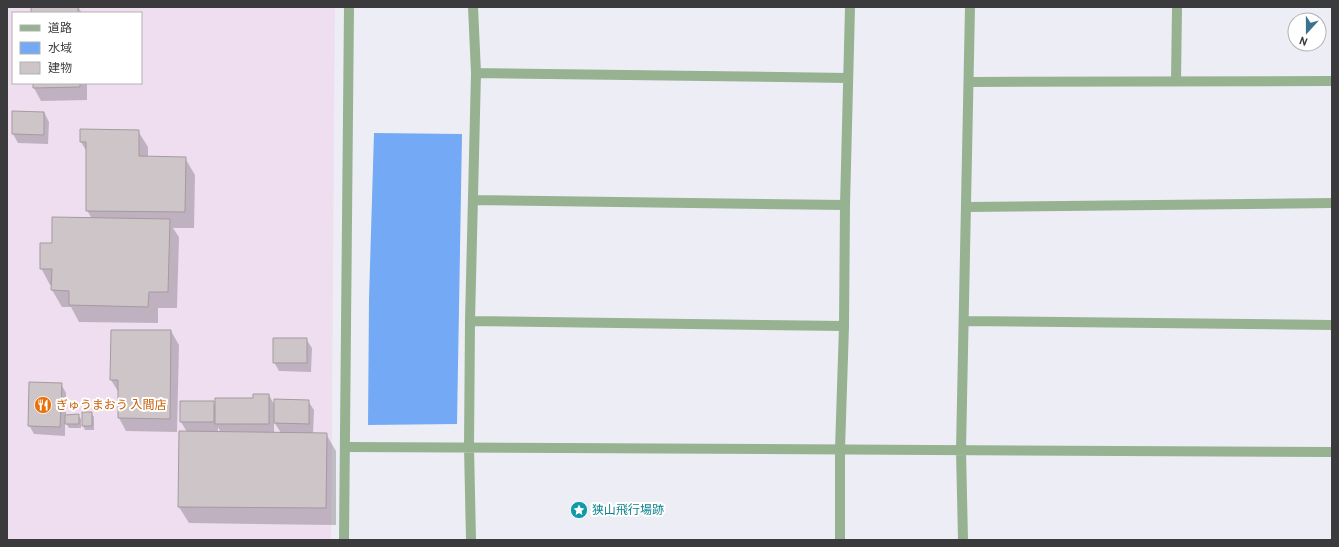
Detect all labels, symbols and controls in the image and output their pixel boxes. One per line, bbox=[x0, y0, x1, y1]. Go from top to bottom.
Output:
legend bbox=[12, 12, 142, 84]
north arrow bbox=[1287, 12, 1327, 52]
text: 道路 bbox=[48, 21, 72, 37]
text: N bbox=[1298, 32, 1310, 48]
text: 水域 bbox=[48, 41, 72, 57]
text: 建物 bbox=[48, 61, 72, 77]
restaurant icon: ぎゅうまおう 入間店 bbox=[33, 395, 53, 415]
place label: ぎゅうまおう 入間店 bbox=[56, 398, 166, 414]
place icon: 狭山飛行場跡 bbox=[569, 500, 589, 520]
place label: 狭山飛行場跡 bbox=[592, 503, 664, 519]

